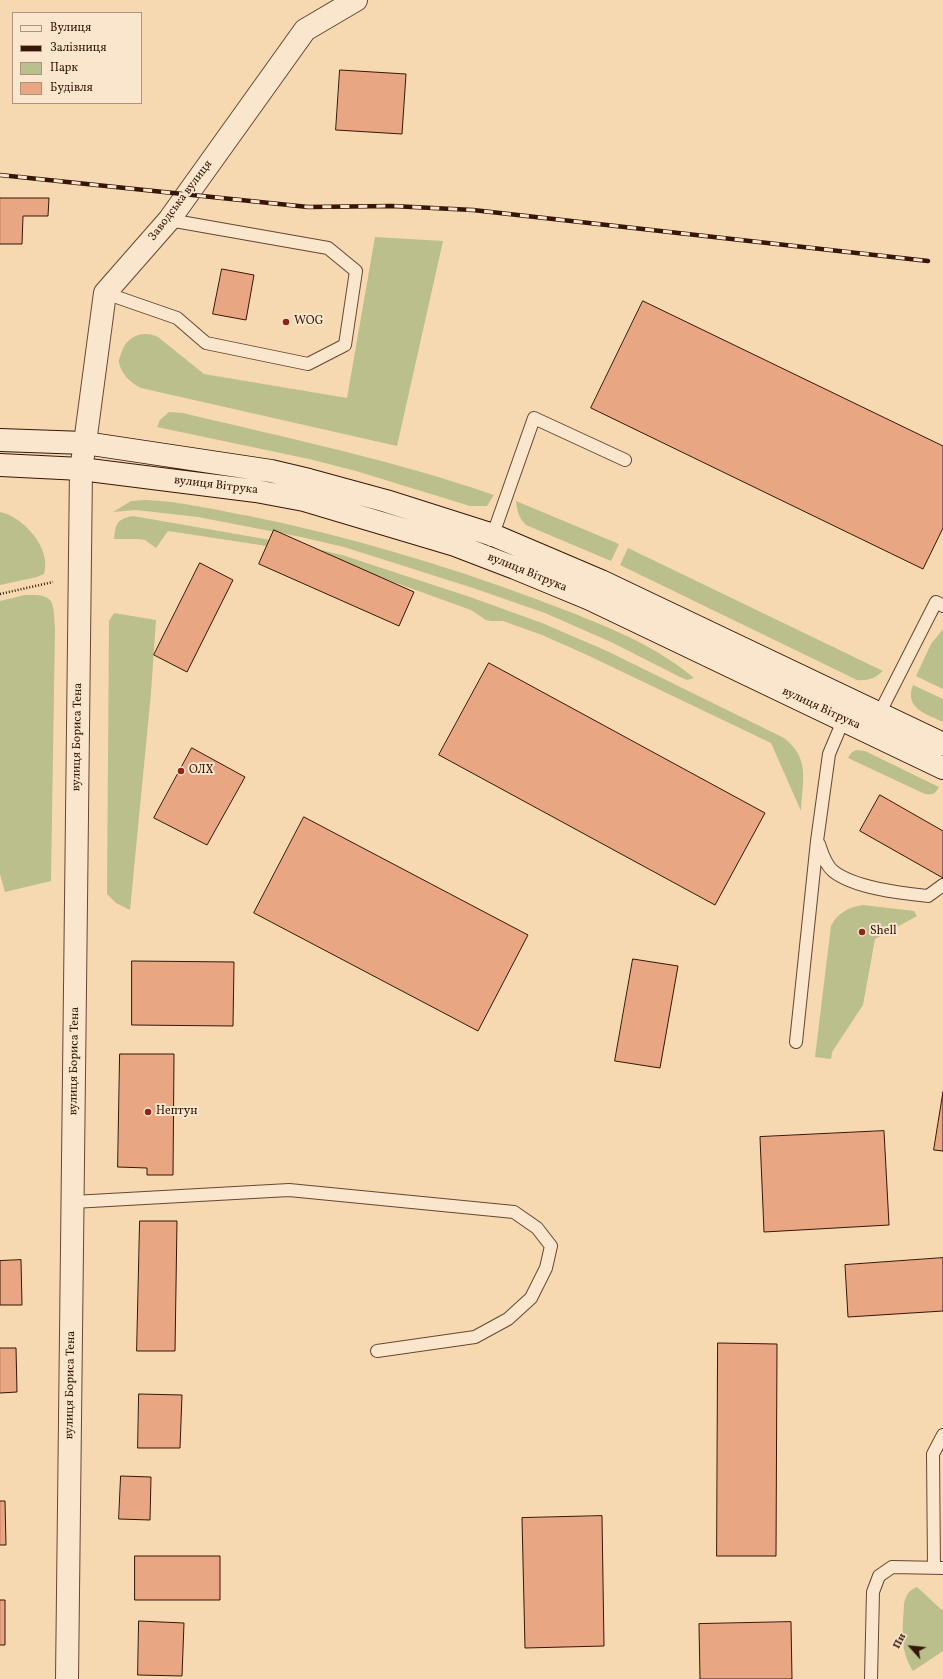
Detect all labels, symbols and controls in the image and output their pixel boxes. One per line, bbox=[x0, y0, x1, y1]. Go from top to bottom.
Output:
legend bbox=[12, 12, 142, 104]
text: Вулиця bbox=[50, 20, 91, 36]
text: Залізниця bbox=[50, 40, 106, 56]
text: Парк bbox=[50, 60, 78, 76]
text: Будівля bbox=[50, 80, 93, 96]
street label: Заводська вулиця bbox=[146, 158, 216, 244]
place label: WOG bbox=[294, 315, 323, 329]
marker: WOG bbox=[281, 317, 291, 327]
street label: вулиця Вітрука bbox=[173, 474, 259, 498]
street label: вулиця Вітрука bbox=[485, 551, 569, 595]
street label: вулиця Бориса Тена bbox=[70, 683, 86, 791]
street label: вулиця Вітрука bbox=[780, 685, 862, 733]
place label: ОЛХ bbox=[189, 764, 214, 778]
marker: ОЛХ bbox=[176, 766, 186, 776]
place label: Shell bbox=[870, 925, 897, 939]
marker: Shell bbox=[857, 927, 867, 937]
street label: вулиця Бориса Тена bbox=[67, 1007, 83, 1115]
place label: Нептун bbox=[156, 1105, 197, 1119]
marker: Нептун bbox=[143, 1107, 153, 1117]
street label: вулиця Бориса Тена bbox=[63, 1331, 79, 1439]
north arrow bbox=[891, 1627, 931, 1667]
text: Пн bbox=[890, 1631, 910, 1652]

